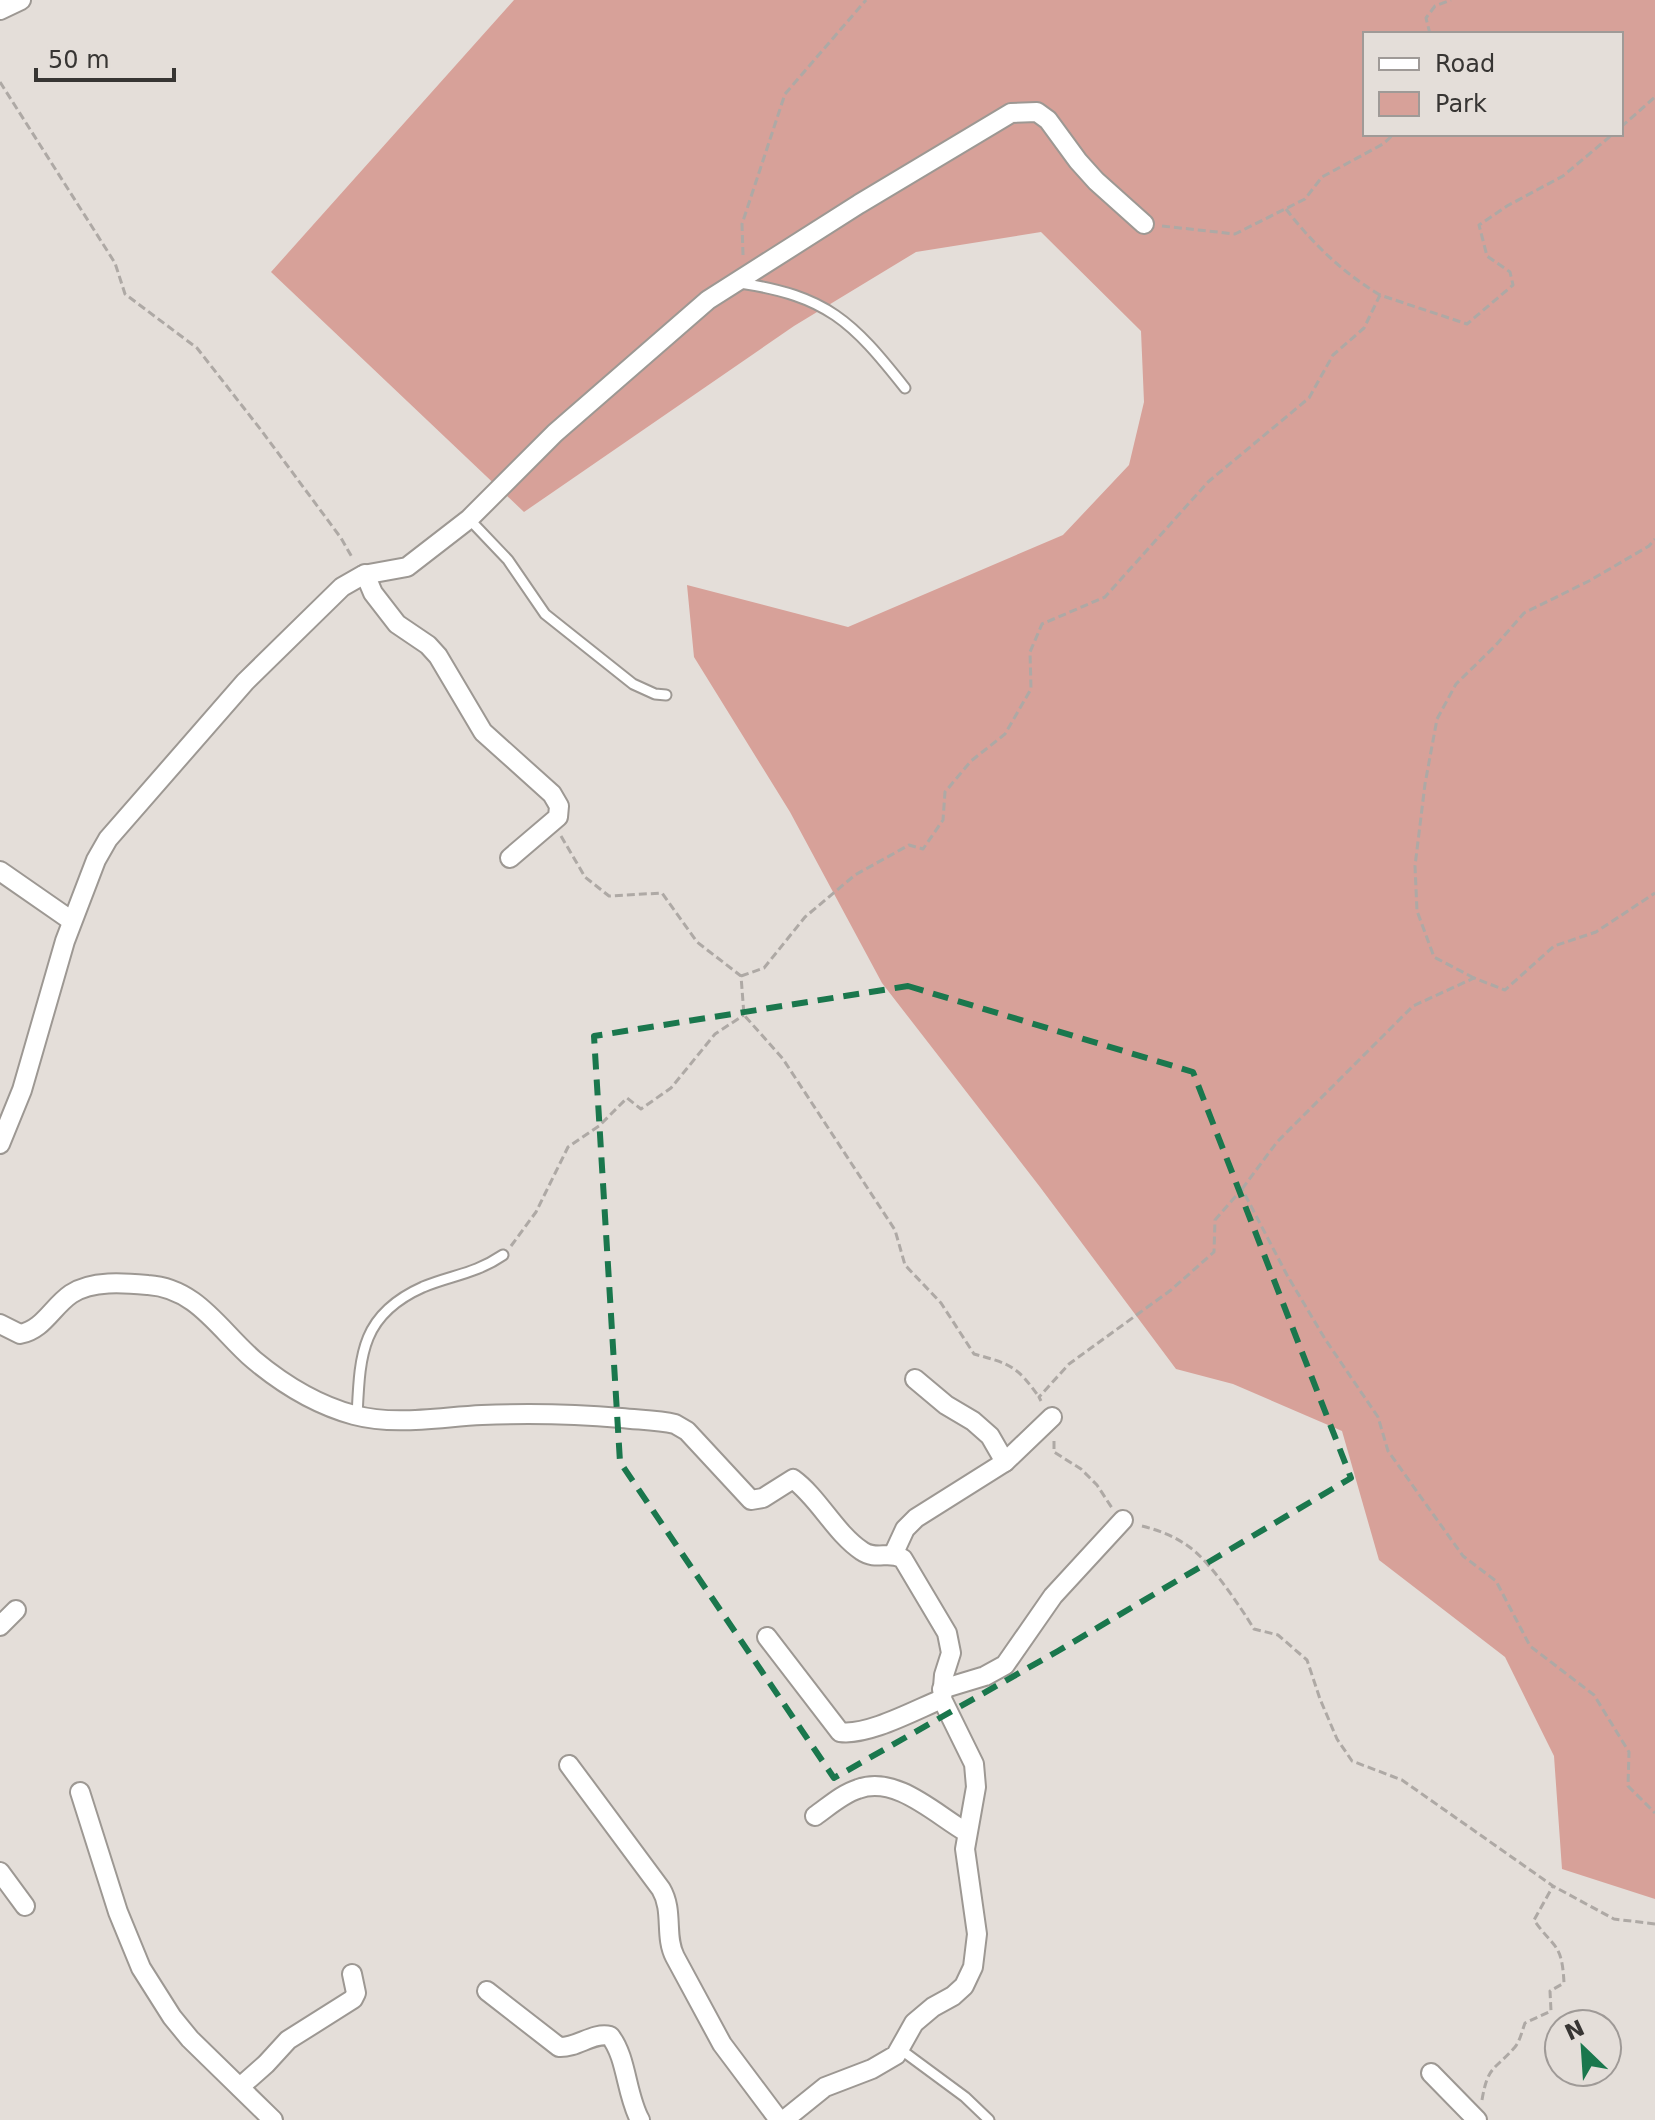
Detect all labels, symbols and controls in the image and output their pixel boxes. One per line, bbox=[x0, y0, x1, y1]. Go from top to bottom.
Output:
scale bar bbox=[36, 32, 174, 82]
legend bbox=[1363, 32, 1623, 136]
text: 50 m bbox=[48, 46, 110, 74]
text: Road bbox=[1435, 50, 1495, 78]
text: Park bbox=[1435, 90, 1487, 118]
north arrow bbox=[1543, 2008, 1623, 2088]
text: N bbox=[1561, 2015, 1588, 2046]

